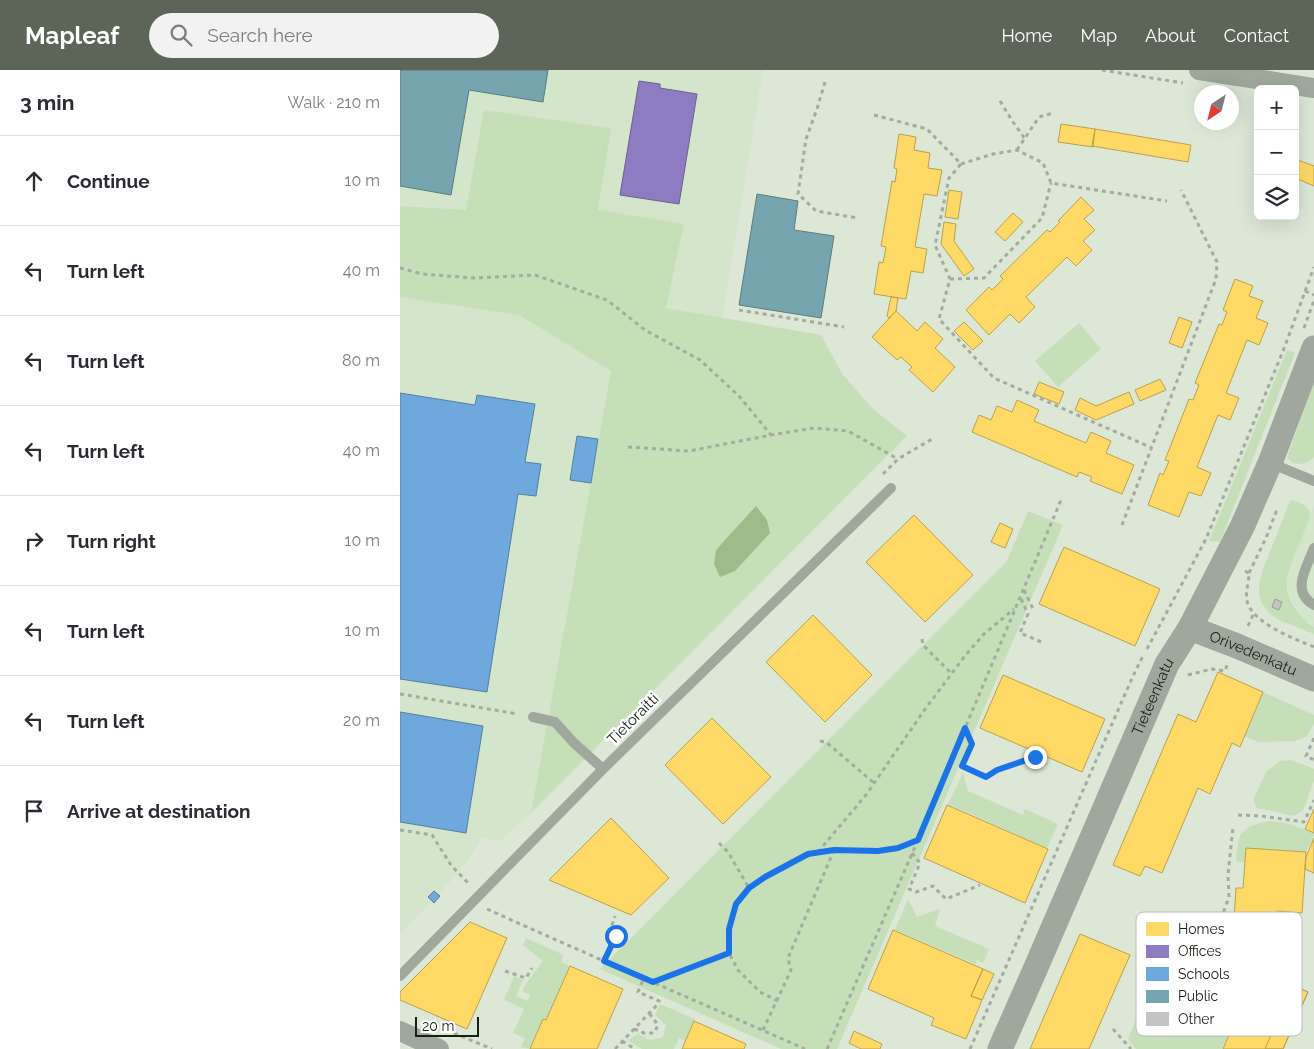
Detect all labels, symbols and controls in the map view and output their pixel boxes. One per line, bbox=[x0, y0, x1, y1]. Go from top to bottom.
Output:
search box bbox=[149, 13, 499, 58]
text: Mapleaf bbox=[25, 21, 119, 50]
icon: search bbox=[167, 21, 195, 49]
text: Search here bbox=[207, 24, 313, 46]
text: Home bbox=[1001, 25, 1052, 46]
text: Map bbox=[1080, 25, 1117, 46]
text: About bbox=[1145, 25, 1196, 46]
text: Contact bbox=[1224, 25, 1289, 46]
north arrow bbox=[1194, 85, 1239, 130]
map controls bbox=[1254, 85, 1299, 220]
button: + bbox=[1254, 85, 1299, 130]
text: 3 min bbox=[20, 90, 74, 115]
text: Walk · 210 m bbox=[288, 93, 380, 112]
button: − bbox=[1254, 130, 1299, 175]
icon: ahead bbox=[20, 167, 48, 195]
text: Continue bbox=[67, 170, 150, 192]
text: 10 m bbox=[345, 171, 380, 190]
button: layers bbox=[1254, 175, 1299, 220]
icon: left bbox=[20, 257, 48, 285]
text: Turn left bbox=[67, 260, 144, 282]
text: 40 m bbox=[343, 261, 380, 280]
icon: left bbox=[20, 347, 48, 375]
text: Turn left bbox=[67, 350, 144, 372]
text: 80 m bbox=[342, 351, 380, 370]
icon: left bbox=[20, 437, 48, 465]
text: Turn left bbox=[67, 440, 144, 462]
text: 40 m bbox=[343, 441, 380, 460]
icon: right bbox=[20, 527, 48, 555]
text: Turn right bbox=[67, 530, 156, 552]
text: 10 m bbox=[345, 531, 380, 550]
icon: left bbox=[20, 617, 48, 645]
text: Turn left bbox=[67, 620, 144, 642]
text: 10 m bbox=[345, 621, 380, 640]
street label: Orivedenkatu bbox=[1207, 627, 1300, 680]
street label: Tieteenkatu bbox=[1128, 654, 1178, 738]
street label: Tietoraitti bbox=[604, 690, 662, 748]
icon: left bbox=[20, 707, 48, 735]
text: Turn left bbox=[67, 710, 144, 732]
text: 20 m bbox=[343, 711, 380, 730]
route end bbox=[1024, 746, 1047, 769]
icon: arrive bbox=[20, 797, 48, 825]
text: Arrive at destination bbox=[67, 800, 251, 822]
legend bbox=[1136, 912, 1302, 1036]
text: Homes bbox=[1178, 921, 1225, 937]
route start bbox=[605, 925, 628, 948]
text: Offices bbox=[1178, 943, 1222, 959]
text: Schools bbox=[1178, 966, 1230, 982]
text: Public bbox=[1178, 988, 1219, 1004]
text: Other bbox=[1178, 1011, 1215, 1027]
scale bar bbox=[415, 1014, 479, 1037]
text: 20 m bbox=[422, 1018, 454, 1034]

